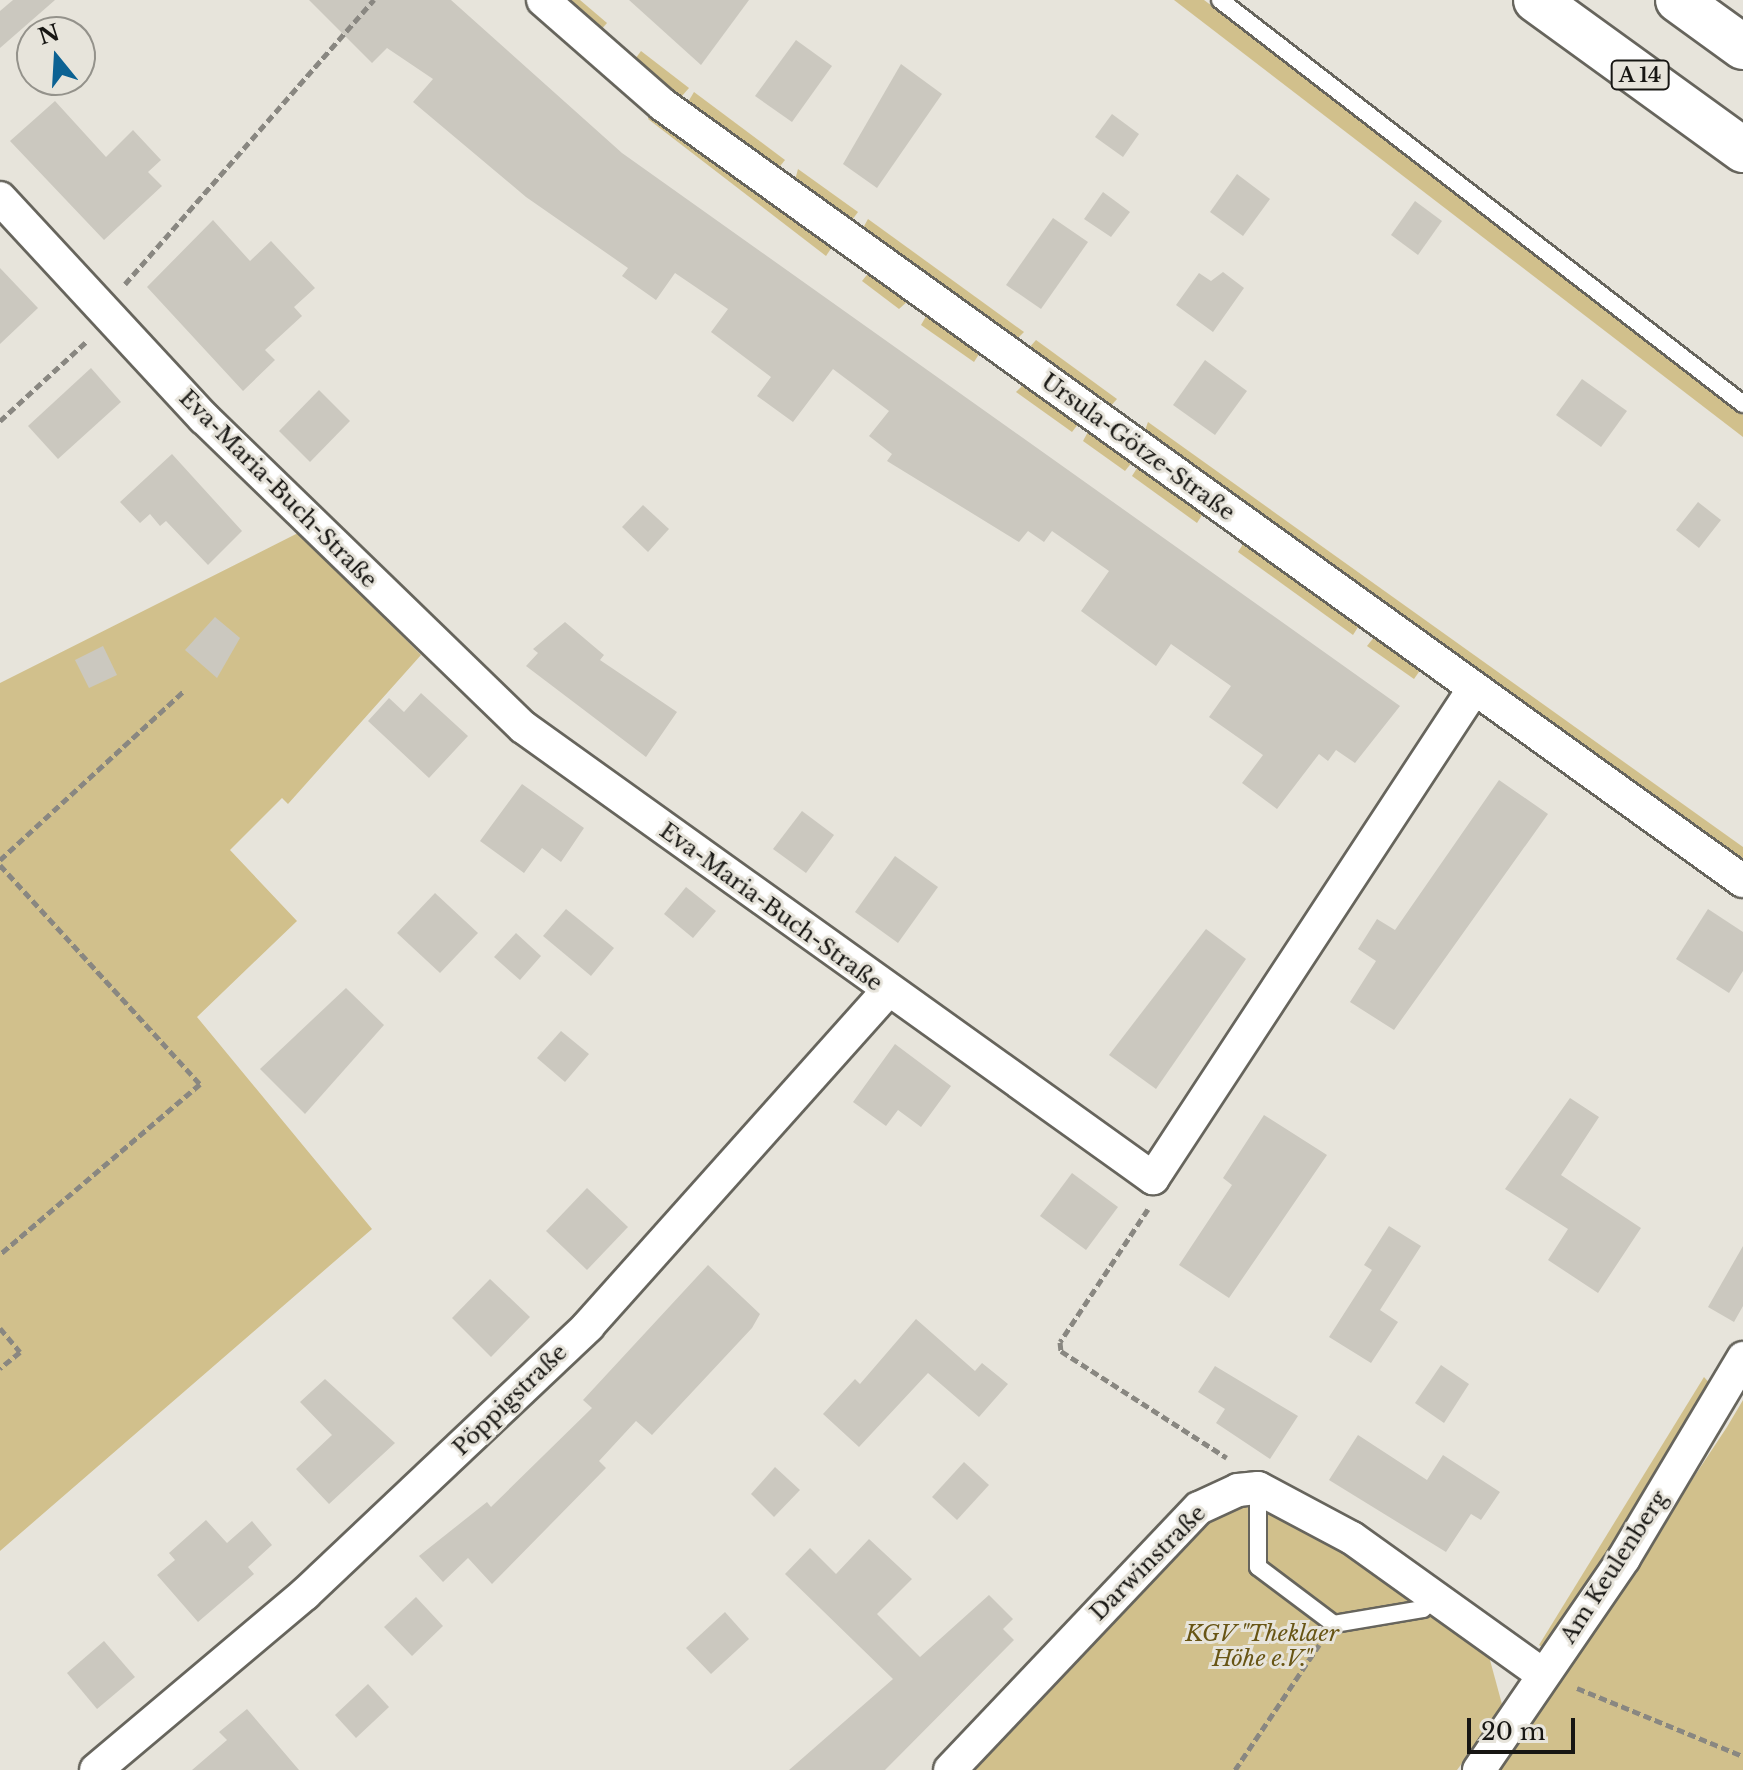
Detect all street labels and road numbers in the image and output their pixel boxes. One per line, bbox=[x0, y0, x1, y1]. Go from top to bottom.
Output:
road number: A 14 bbox=[1610, 59, 1670, 91]
street label: Ursula-Götze-Straße bbox=[1036, 368, 1240, 526]
street label: Eva-Maria-Buch-Straße bbox=[174, 385, 382, 593]
street label: Eva-Maria-Buch-Straße bbox=[655, 817, 887, 997]
street label: Pöppigstraße bbox=[448, 1339, 572, 1461]
street label: Am Keulenberg bbox=[1555, 1486, 1673, 1648]
street label: Darwinstraße bbox=[1085, 1500, 1211, 1626]

